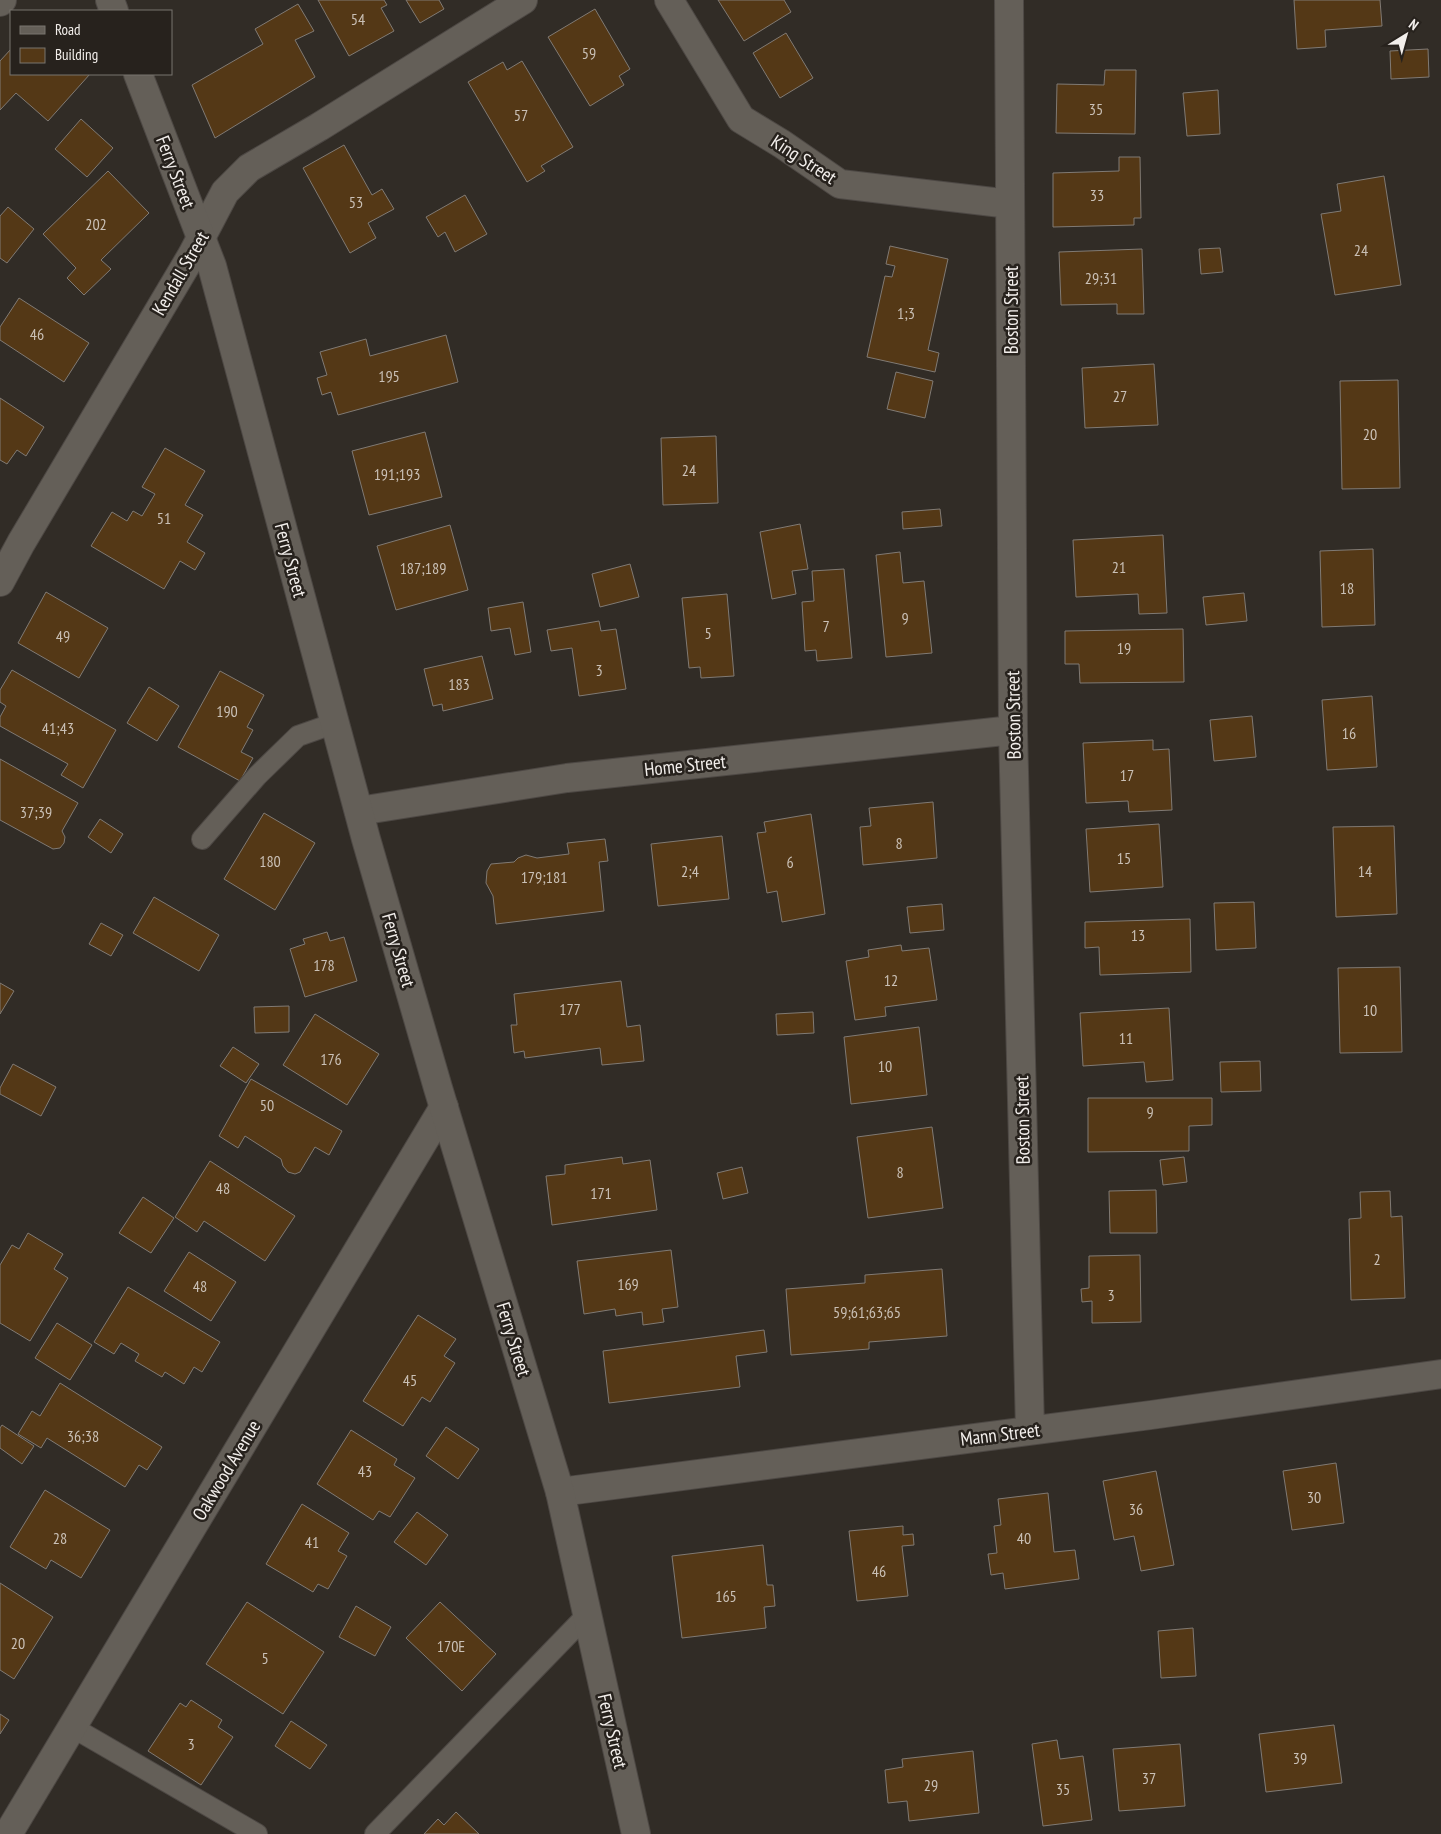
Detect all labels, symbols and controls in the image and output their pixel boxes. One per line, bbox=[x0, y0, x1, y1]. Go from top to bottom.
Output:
house number: 54 bbox=[351, 9, 365, 29]
legend bbox=[10, 10, 172, 75]
north arrow bbox=[1381, 10, 1431, 60]
text: N bbox=[1405, 15, 1422, 34]
text: Road bbox=[55, 20, 81, 39]
house number: 59 bbox=[582, 43, 596, 63]
text: Building bbox=[55, 45, 98, 64]
house number: 35 bbox=[1089, 99, 1103, 119]
house number: 57 bbox=[514, 105, 528, 125]
street label: King Street bbox=[767, 129, 842, 189]
street label: Ferry Street bbox=[151, 132, 201, 213]
house number: 33 bbox=[1090, 185, 1104, 205]
house number: 53 bbox=[349, 192, 363, 212]
house number: 202 bbox=[85, 214, 107, 234]
street label: Kendall Street bbox=[146, 226, 214, 319]
house number: 24 bbox=[1354, 240, 1368, 260]
street label: Boston Street bbox=[999, 265, 1023, 354]
house number: 29;31 bbox=[1085, 268, 1117, 288]
house number: 1;3 bbox=[897, 303, 915, 323]
house number: 46 bbox=[30, 324, 44, 344]
house number: 195 bbox=[378, 366, 400, 386]
house number: 27 bbox=[1113, 386, 1127, 406]
house number: 20 bbox=[1363, 424, 1377, 444]
house number: 24 bbox=[682, 460, 696, 480]
house number: 191;193 bbox=[374, 464, 420, 484]
house number: 51 bbox=[157, 508, 171, 528]
street label: Ferry Street bbox=[270, 520, 313, 601]
house number: 21 bbox=[1112, 557, 1126, 577]
house number: 187;189 bbox=[400, 558, 446, 578]
house number: 18 bbox=[1340, 578, 1354, 598]
house number: 9 bbox=[901, 608, 909, 628]
house number: 7 bbox=[822, 616, 830, 636]
house number: 5 bbox=[704, 623, 712, 643]
house number: 49 bbox=[56, 626, 70, 646]
house number: 19 bbox=[1117, 638, 1131, 658]
house number: 3 bbox=[595, 660, 603, 680]
street label: Boston Street bbox=[1000, 670, 1026, 759]
house number: 183 bbox=[448, 674, 470, 694]
house number: 190 bbox=[216, 701, 238, 721]
house number: 41;43 bbox=[42, 718, 74, 738]
house number: 16 bbox=[1342, 723, 1356, 743]
street label: Home Street bbox=[643, 749, 728, 781]
house number: 17 bbox=[1120, 765, 1134, 785]
house number: 37;39 bbox=[20, 802, 52, 822]
house number: 8 bbox=[895, 833, 903, 853]
house number: 15 bbox=[1117, 848, 1131, 868]
house number: 180 bbox=[259, 851, 281, 871]
house number: 6 bbox=[786, 852, 794, 872]
house number: 2;4 bbox=[681, 861, 699, 881]
house number: 14 bbox=[1358, 861, 1372, 881]
house number: 179;181 bbox=[521, 867, 567, 887]
street label: Ferry Street bbox=[377, 910, 421, 991]
house number: 13 bbox=[1131, 925, 1145, 945]
house number: 178 bbox=[313, 955, 335, 975]
house number: 12 bbox=[884, 970, 898, 990]
house number: 177 bbox=[559, 999, 581, 1019]
house number: 10 bbox=[1363, 1000, 1377, 1020]
house number: 11 bbox=[1119, 1028, 1133, 1048]
house number: 176 bbox=[320, 1049, 342, 1069]
house number: 10 bbox=[878, 1056, 892, 1076]
street label: Boston Street bbox=[1009, 1075, 1035, 1164]
house number: 50 bbox=[260, 1095, 274, 1115]
house number: 9 bbox=[1146, 1102, 1154, 1122]
house number: 8 bbox=[896, 1162, 904, 1182]
house number: 48 bbox=[216, 1178, 230, 1198]
house number: 171 bbox=[590, 1183, 612, 1203]
house number: 2 bbox=[1373, 1249, 1381, 1269]
house number: 169 bbox=[617, 1274, 639, 1294]
house number: 48 bbox=[193, 1276, 207, 1296]
house number: 3 bbox=[1107, 1285, 1115, 1305]
street label: Ferry Street bbox=[491, 1299, 537, 1380]
house number: 59;61;63;65 bbox=[833, 1302, 901, 1322]
house number: 45 bbox=[403, 1370, 417, 1390]
street label: Oakwood Avenue bbox=[187, 1415, 265, 1524]
street label: Mann Street bbox=[959, 1417, 1042, 1451]
house number: 36;38 bbox=[67, 1426, 99, 1446]
house number: 43 bbox=[358, 1461, 372, 1481]
house number: 30 bbox=[1307, 1487, 1321, 1507]
house number: 36 bbox=[1129, 1499, 1143, 1519]
house number: 28 bbox=[53, 1528, 67, 1548]
house number: 40 bbox=[1017, 1528, 1031, 1548]
house number: 41 bbox=[305, 1532, 319, 1552]
house number: 46 bbox=[872, 1561, 886, 1581]
house number: 165 bbox=[715, 1586, 737, 1606]
house number: 20 bbox=[11, 1633, 25, 1653]
house number: 170E bbox=[437, 1636, 465, 1656]
house number: 5 bbox=[261, 1648, 269, 1668]
street label: Ferry Street bbox=[593, 1691, 633, 1772]
house number: 3 bbox=[187, 1734, 195, 1754]
house number: 39 bbox=[1293, 1748, 1307, 1768]
house number: 37 bbox=[1142, 1768, 1156, 1788]
house number: 29 bbox=[924, 1775, 938, 1795]
house number: 35 bbox=[1056, 1779, 1070, 1799]

